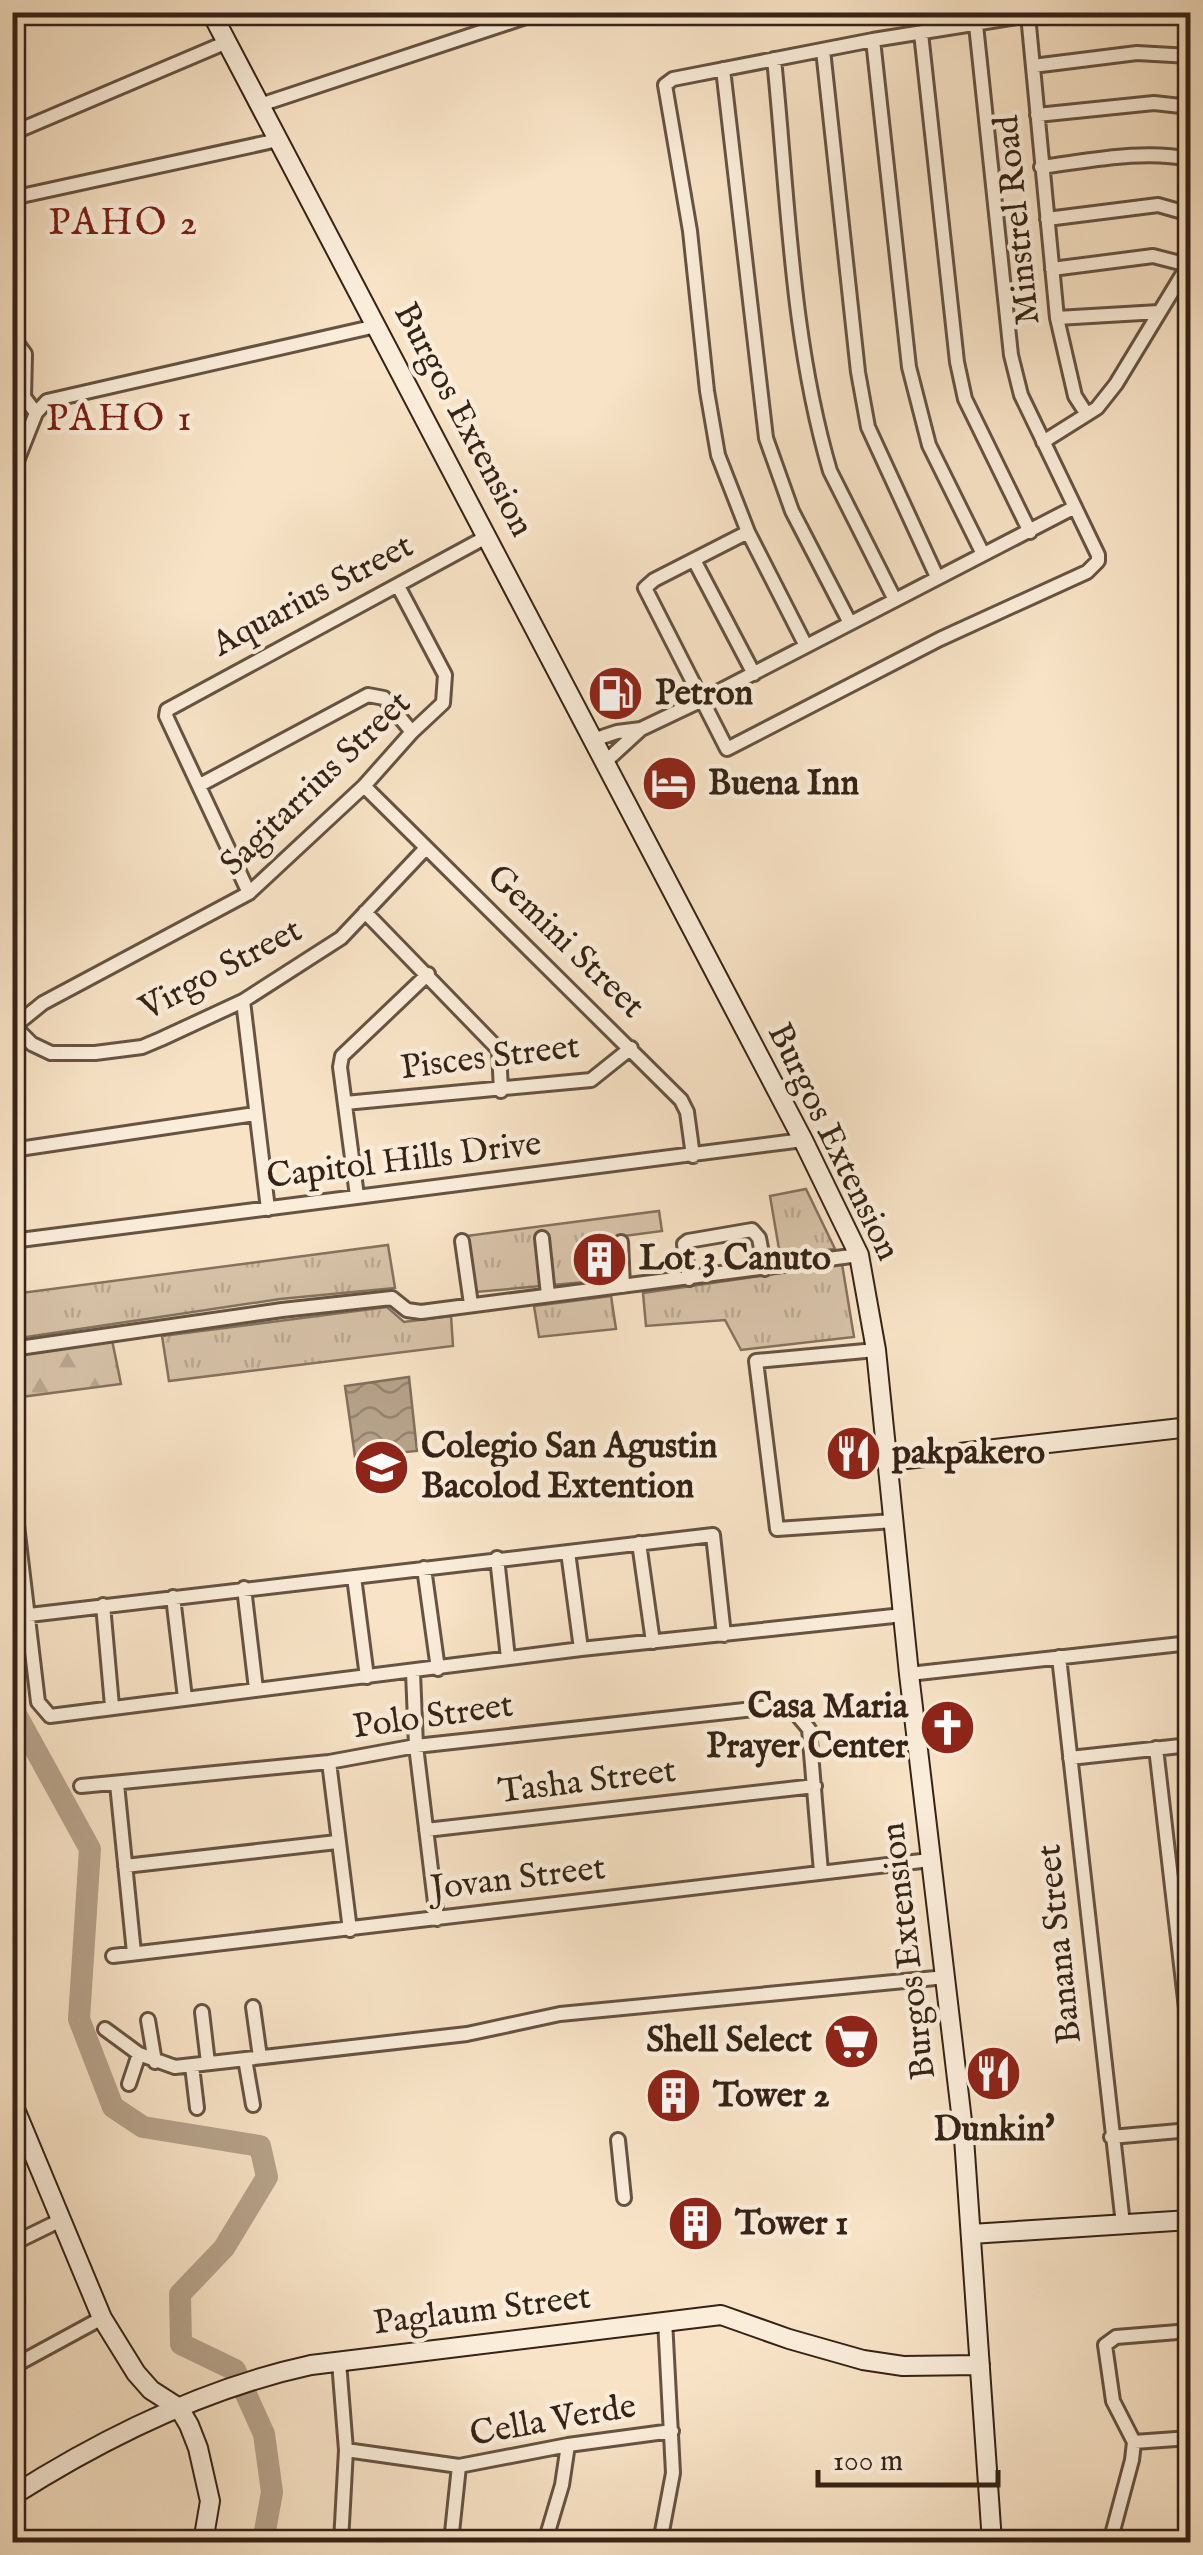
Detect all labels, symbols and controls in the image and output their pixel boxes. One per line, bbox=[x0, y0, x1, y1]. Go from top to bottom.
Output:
street label: Minstrel Road bbox=[985, 113, 1051, 327]
district label: PAHO 2 bbox=[48, 200, 200, 248]
street label: Burgos Extension bbox=[382, 295, 544, 545]
district label: PAHO 1 bbox=[46, 396, 194, 444]
street label: Aquarius Street bbox=[204, 524, 421, 668]
fuel station icon: Petron bbox=[586, 664, 646, 724]
place label: Petron bbox=[655, 672, 753, 717]
street label: Sagitarrius Street bbox=[211, 682, 421, 886]
hotel icon: Buena Inn bbox=[639, 754, 699, 814]
place label: Buena Inn bbox=[708, 762, 859, 807]
street label: Gemini Street bbox=[476, 855, 654, 1029]
street label: Virgo Street bbox=[131, 908, 310, 1032]
street label: Burgos Extension bbox=[756, 1016, 910, 1268]
street label: Pisces Street bbox=[398, 1025, 582, 1091]
street label: Capitol Hills Drive bbox=[264, 1122, 544, 1200]
building icon: Lot 3 Canuto bbox=[570, 1229, 630, 1289]
place label: Lot 3 Canuto bbox=[639, 1237, 831, 1282]
restaurant icon: pakpakero bbox=[823, 1423, 883, 1483]
place label: Colegio San Agustin Bacolod Extention bbox=[421, 1425, 718, 1510]
place label: pakpakero bbox=[891, 1431, 1045, 1476]
school or university icon: Colegio San Agustin Bacolod Extention bbox=[352, 1437, 412, 1497]
street label: Polo Street bbox=[350, 1684, 516, 1750]
place label: Casa Maria Prayer Center bbox=[706, 1685, 909, 1770]
church icon: Casa Maria Prayer Center bbox=[917, 1697, 977, 1757]
street label: Tasha Street bbox=[496, 1749, 678, 1815]
street label: Burgos Extension bbox=[871, 1820, 947, 2082]
street label: Banana Street bbox=[1027, 1842, 1093, 2046]
street label: Jovan Street bbox=[424, 1846, 608, 1913]
supermarket icon: Shell Select bbox=[821, 2011, 881, 2071]
place label: Shell Select bbox=[646, 2019, 812, 2064]
restaurant icon: Dunkin' bbox=[964, 2044, 1024, 2104]
building icon: Tower 2 bbox=[644, 2066, 704, 2126]
place label: Tower 2 bbox=[712, 2074, 830, 2119]
place label: Dunkin' bbox=[933, 2108, 1055, 2153]
building icon: Tower 1 bbox=[666, 2194, 726, 2254]
place label: Tower 1 bbox=[734, 2202, 848, 2247]
street label: Paglaum Street bbox=[371, 2275, 593, 2347]
street label: Cella Verde bbox=[466, 2384, 640, 2458]
scale bar bbox=[818, 2425, 998, 2487]
text: 100 m bbox=[833, 2443, 903, 2481]

